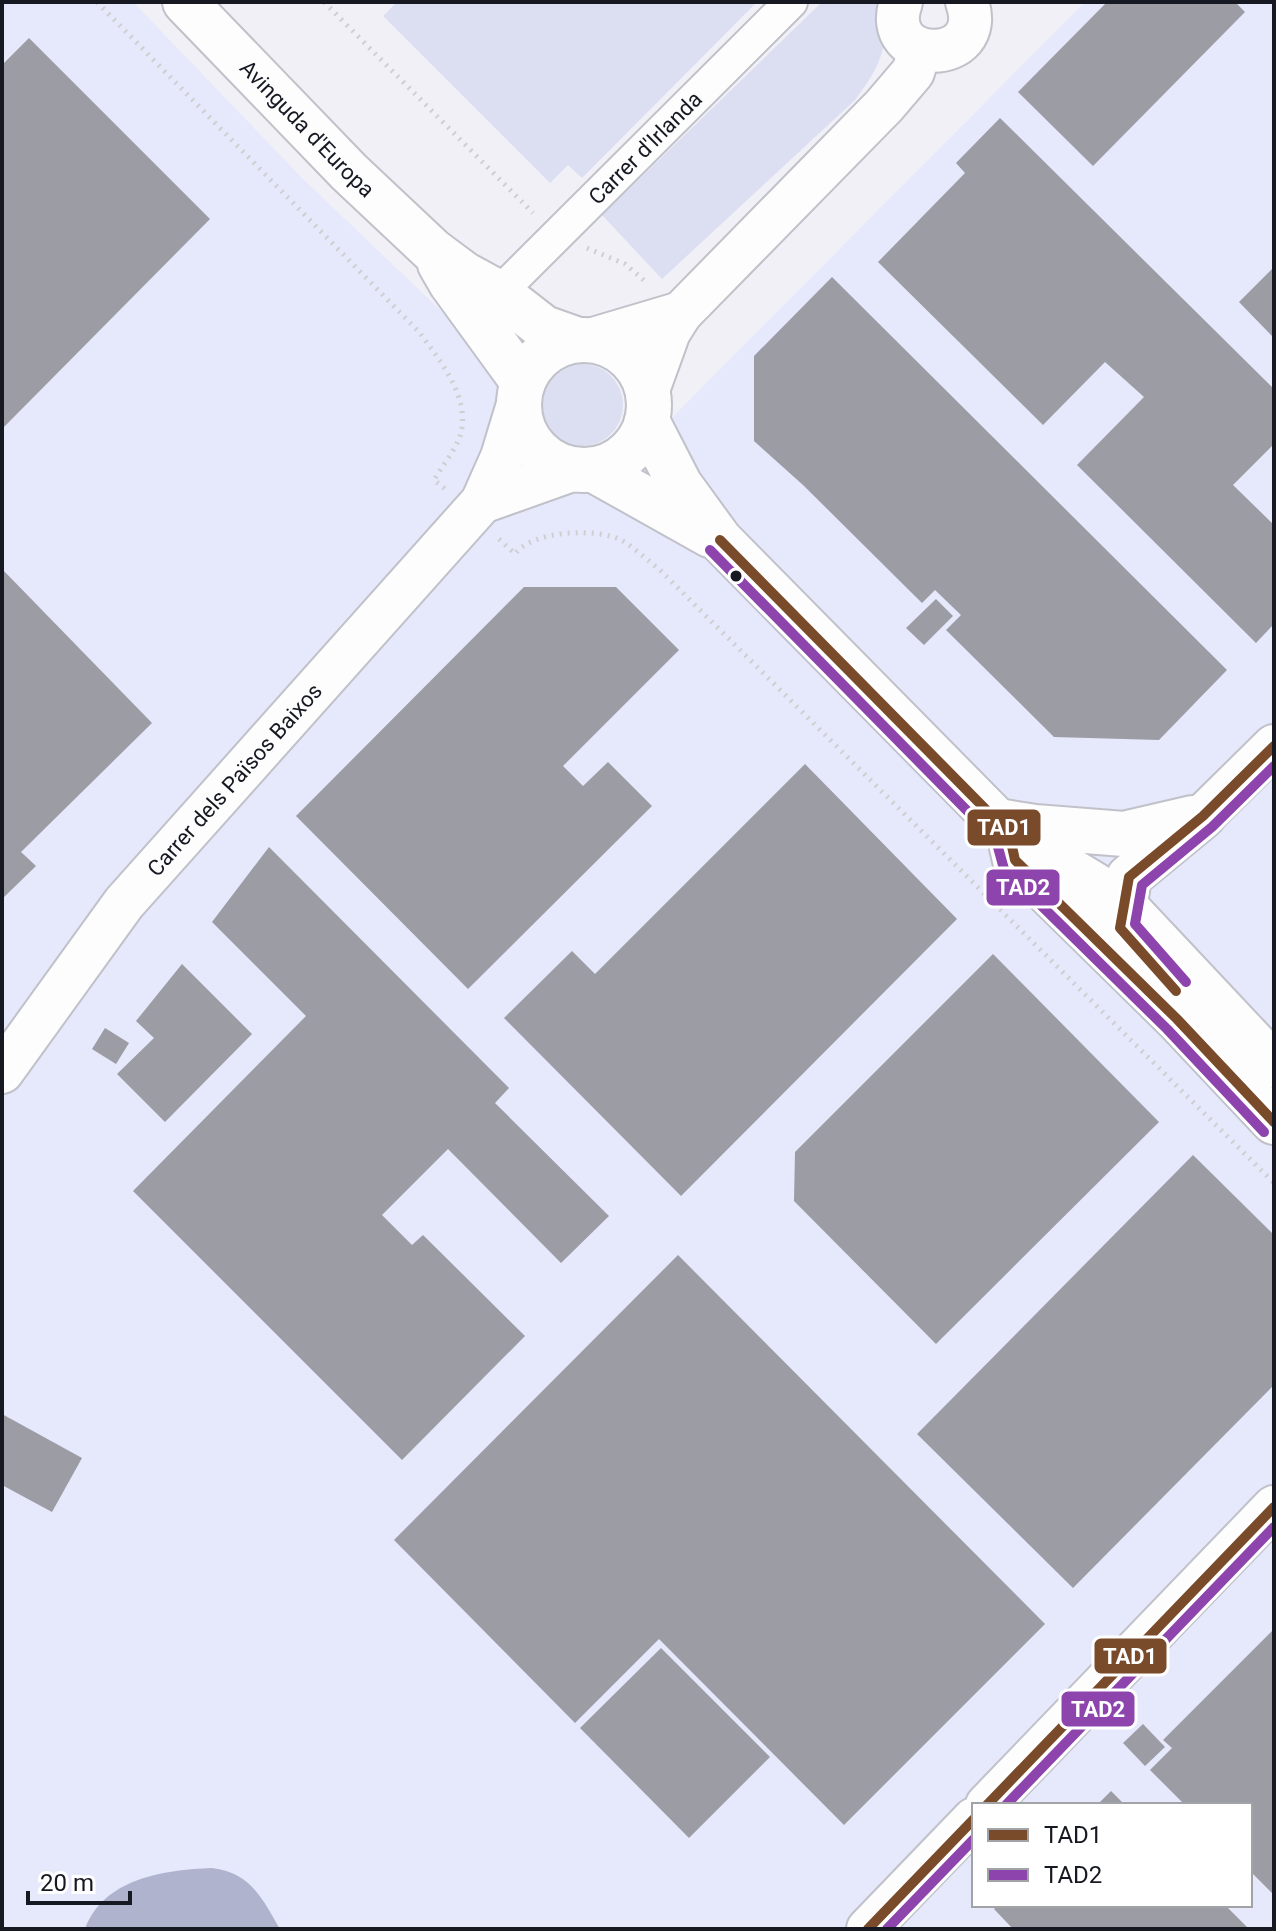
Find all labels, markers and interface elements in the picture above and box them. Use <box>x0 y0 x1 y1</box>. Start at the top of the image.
street label: Avinguda d'Europa <box>235 55 379 202</box>
street label: Carrer d'Irlanda <box>584 86 707 209</box>
unlabelled marker <box>728 568 744 584</box>
street label: Carrer dels Països Baixos <box>142 678 327 881</box>
line badge: TAD1 <box>966 808 1042 847</box>
text: TAD1 <box>977 815 1031 840</box>
line badge: TAD2 <box>985 868 1061 907</box>
text: TAD2 <box>996 875 1050 900</box>
line badge: TAD1 <box>1093 1637 1168 1675</box>
text: TAD1 <box>1103 1644 1157 1669</box>
line badge: TAD2 <box>1060 1690 1136 1728</box>
text: TAD2 <box>1071 1697 1125 1722</box>
legend <box>972 1803 1252 1907</box>
text: TAD1 <box>1044 1821 1102 1849</box>
scale bar <box>28 1855 130 1905</box>
text: TAD2 <box>1044 1861 1102 1889</box>
text: 20 m <box>40 1869 94 1897</box>

